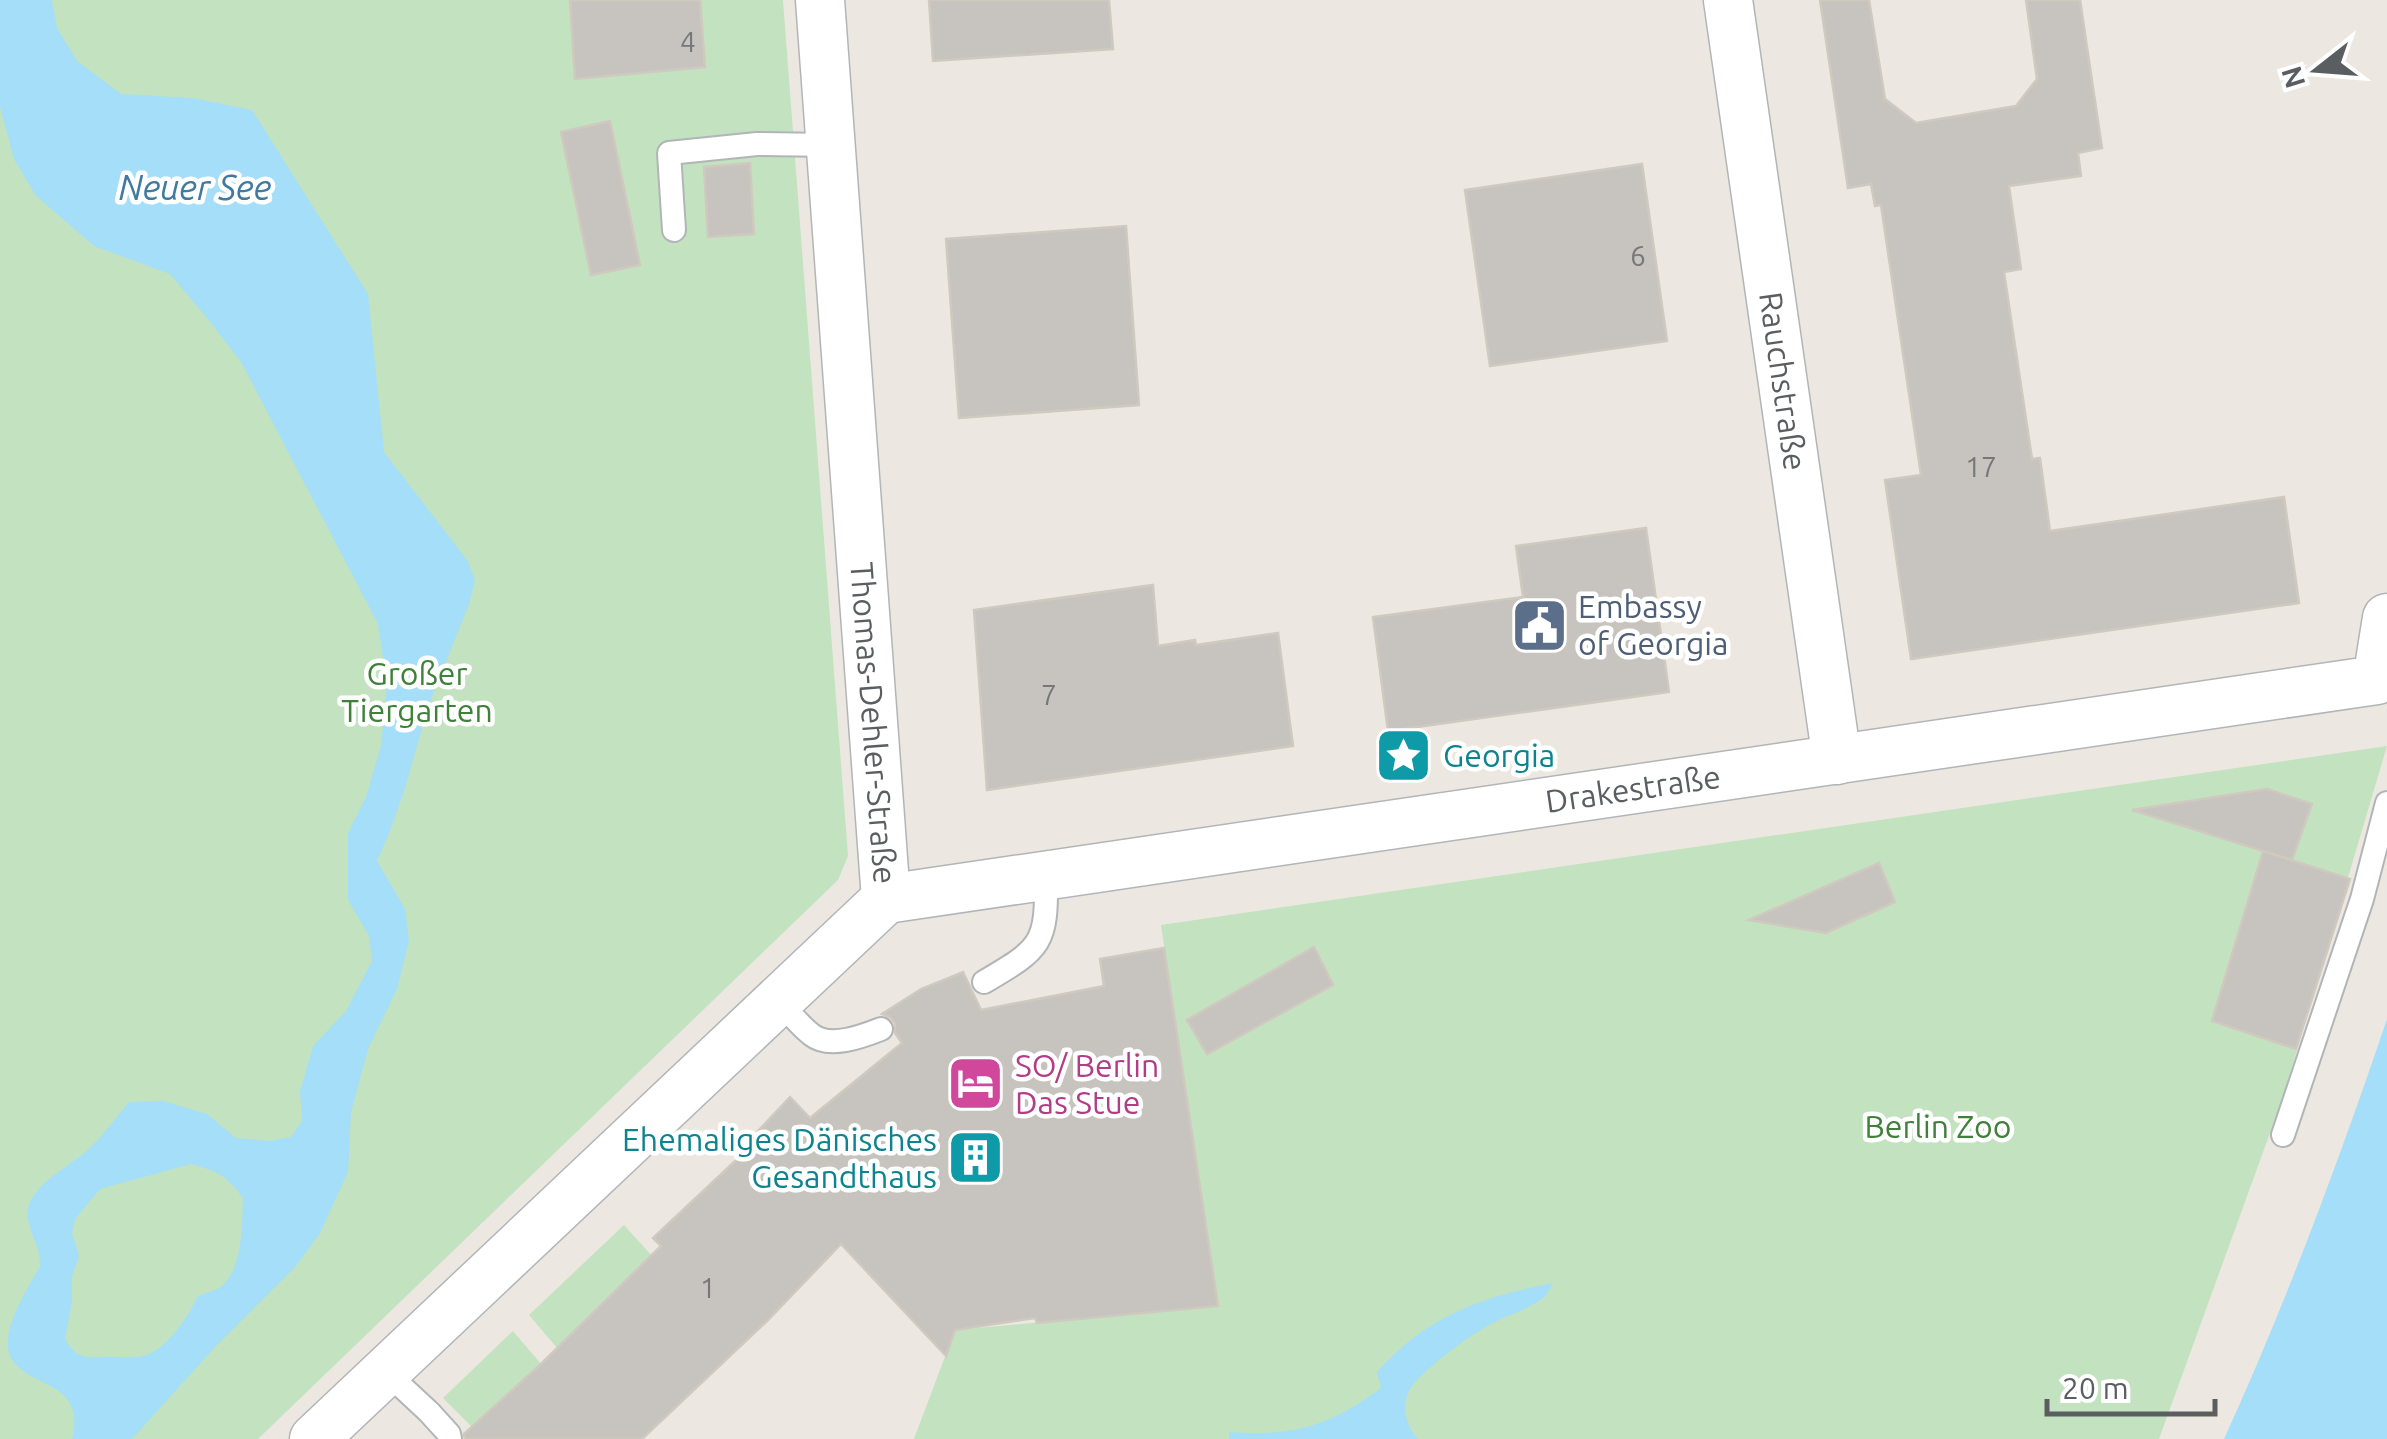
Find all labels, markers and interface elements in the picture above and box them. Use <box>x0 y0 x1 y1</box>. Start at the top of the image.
north arrow <box>2267 20 2367 120</box>
house number: 4 <box>680 26 696 57</box>
text: N <box>2275 63 2310 92</box>
water label: Neuer See <box>119 167 272 207</box>
house number: 6 <box>1630 240 1646 271</box>
street label: Rauchstraße <box>1753 289 1814 472</box>
house number: 17 <box>1965 451 1997 482</box>
street label: Thomas-Dehler-Straße <box>844 561 904 885</box>
place label: Embassy of Georgia <box>1578 588 1729 661</box>
public building icon: Embassy of Georgia <box>1509 595 1569 655</box>
park label: Großer Tiergarten <box>341 655 493 728</box>
house number: 7 <box>1041 679 1057 710</box>
place icon: Georgia <box>1374 726 1434 786</box>
place label: Georgia <box>1443 737 1555 773</box>
street label: Drakestraße <box>1543 758 1723 819</box>
place label: SO/ Berlin Das Stue <box>1015 1047 1159 1120</box>
hotel icon: SO/ Berlin Das Stue <box>946 1054 1006 1114</box>
park label: Berlin Zoo <box>1864 1108 2012 1144</box>
place label: Ehemaliges Dänisches Gesandthaus <box>622 1121 937 1194</box>
building icon: Ehemaliges Dänisches Gesandthaus <box>946 1128 1006 1188</box>
house number: 1 <box>700 1272 716 1303</box>
scale bar <box>2047 1354 2214 1416</box>
text: 20 m <box>2062 1371 2129 1405</box>

